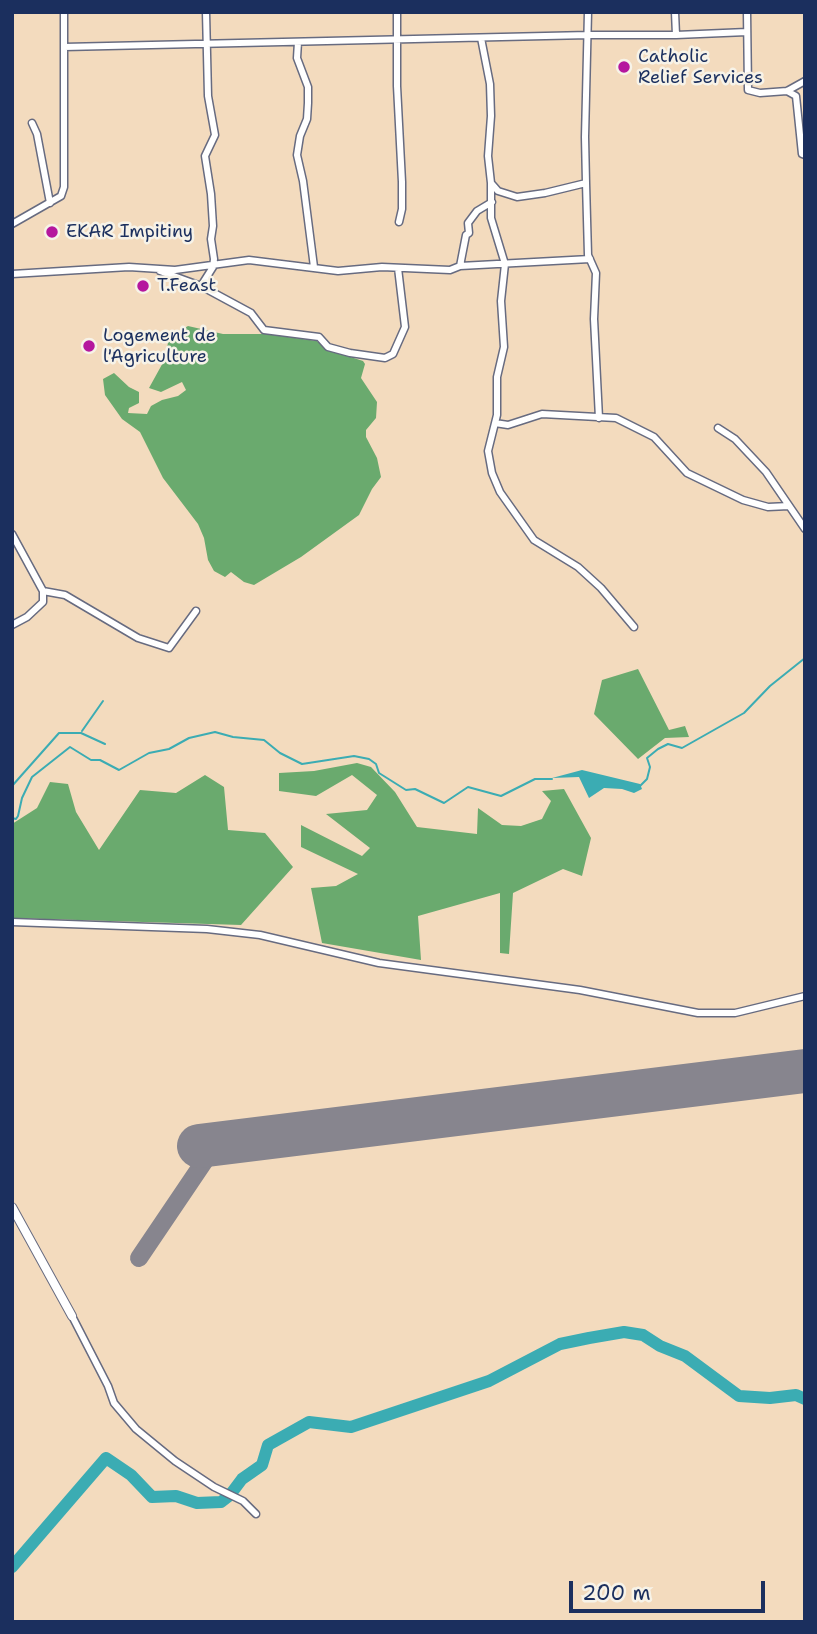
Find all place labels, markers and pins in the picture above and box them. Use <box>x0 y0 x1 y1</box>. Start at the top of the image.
place label: Catholic Relief Services <box>638 46 763 88</box>
marker: Catholic Relief Services <box>616 59 632 75</box>
place label: EKAR Impitiny <box>66 221 193 243</box>
marker: EKAR Impitiny <box>44 224 60 240</box>
place label: T.Feast <box>157 275 216 297</box>
marker: T.Feast <box>135 278 151 294</box>
place label: Logement de l'Agriculture <box>103 325 216 368</box>
marker: Logement de l'Agriculture <box>81 338 97 354</box>

